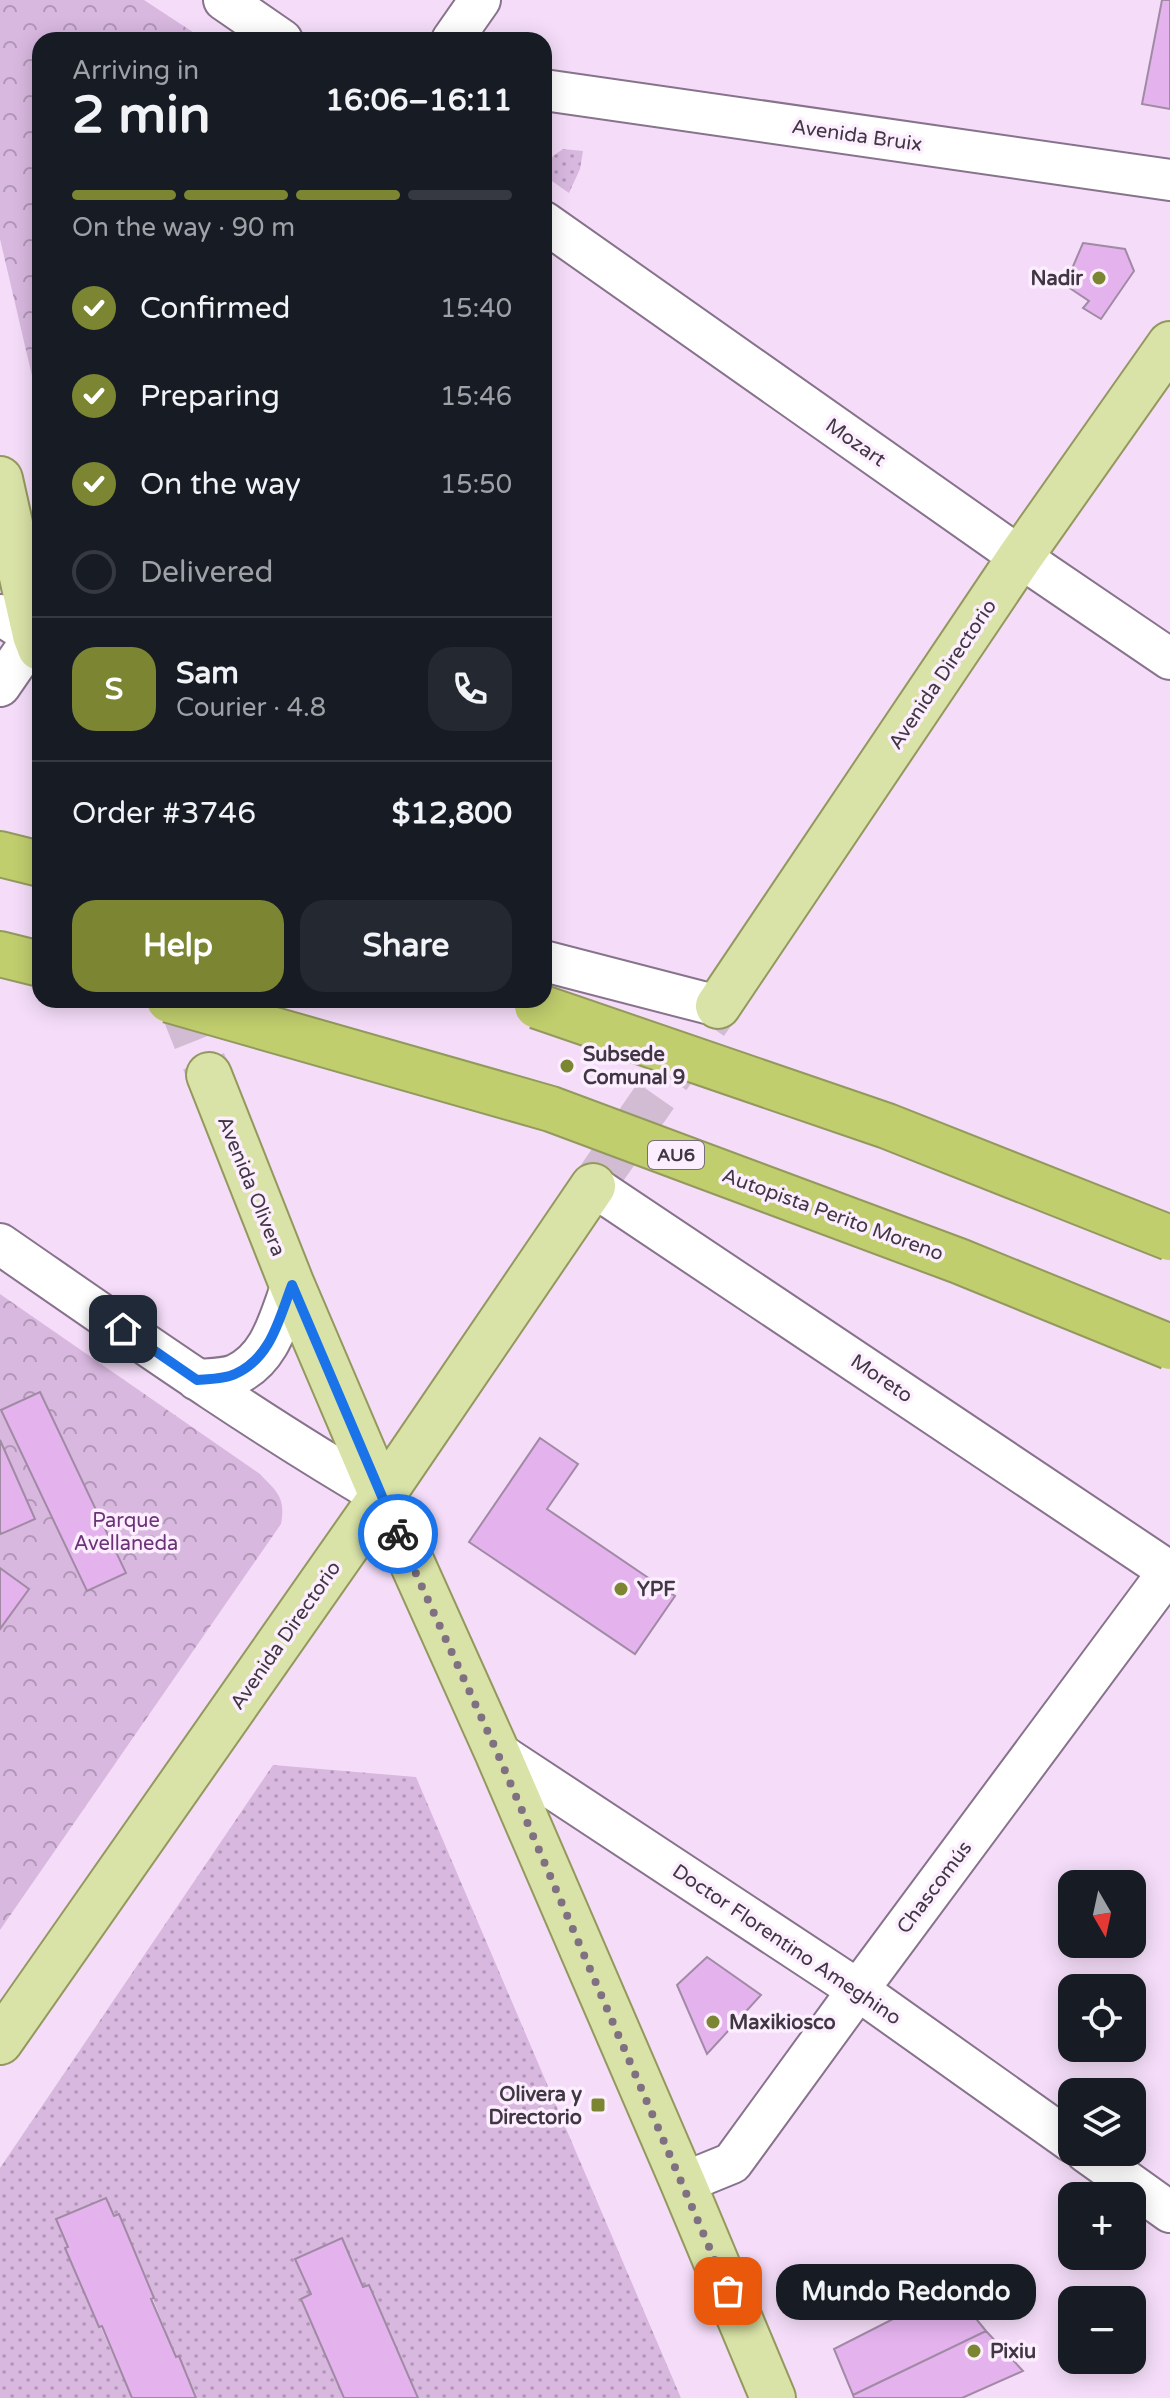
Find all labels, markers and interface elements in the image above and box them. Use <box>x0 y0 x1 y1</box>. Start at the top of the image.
text: Arriving in <box>72 55 199 86</box>
text: 16:06–16:11 <box>325 82 512 119</box>
text: 2 min <box>72 84 211 147</box>
street label: Avenida Bruix <box>790 115 924 157</box>
text: On the way · 90 m <box>72 212 295 243</box>
place label: Nadir <box>1030 267 1083 291</box>
marker: Nadir <box>1090 269 1108 287</box>
icon: check <box>72 286 116 330</box>
text: Confirmed <box>140 290 291 327</box>
text: 15:40 <box>440 293 512 324</box>
icon: check <box>72 374 116 418</box>
text: Preparing <box>140 378 280 415</box>
text: 15:46 <box>440 381 512 412</box>
street label: Mozart <box>821 414 890 472</box>
icon: check <box>72 462 116 506</box>
text: On the way <box>140 466 301 503</box>
text: 15:50 <box>440 469 512 500</box>
text: Delivered <box>140 554 274 591</box>
street label: Avenida Directorio <box>884 595 1002 754</box>
button: phone <box>428 647 512 731</box>
text: Sam <box>176 655 239 692</box>
text: S <box>105 671 123 708</box>
text: Courier · 4.8 <box>176 692 326 723</box>
text: Order #3746 <box>72 795 256 832</box>
text: $12,800 <box>392 795 512 832</box>
button: Help <box>72 900 284 992</box>
button: Share <box>300 900 512 992</box>
place label: Subsede Comunal 9 <box>583 1043 685 1090</box>
marker: Subsede Comunal 9 <box>558 1057 576 1075</box>
street label: Avenida Olivera <box>212 1113 290 1260</box>
road number: AU6 <box>648 1141 704 1169</box>
street label: Autopista Perito Moreno <box>719 1164 947 1266</box>
pin <box>89 1295 157 1363</box>
icon: home <box>101 1307 145 1351</box>
street label: Moreto <box>846 1349 917 1408</box>
courier <box>358 1494 438 1574</box>
park label: Parque Avellaneda <box>74 1509 178 1556</box>
icon: bike <box>376 1512 420 1556</box>
street label: Avenida Directorio <box>226 1557 346 1714</box>
place label: YPF <box>637 1578 675 1602</box>
marker: YPF <box>612 1580 630 1598</box>
street label: Chascomús <box>892 1837 977 1939</box>
street label: Doctor Florentino Ameghino <box>668 1859 905 2030</box>
north arrow <box>1058 1870 1146 1958</box>
map controls <box>1058 1870 1146 2374</box>
button: locate <box>1058 1974 1146 2062</box>
place label: Maxikiosco <box>729 2011 836 2035</box>
marker: Maxikiosco <box>704 2013 722 2031</box>
button: layers <box>1058 2078 1146 2166</box>
place label: Olivera y Directorio <box>488 2083 582 2130</box>
marker: Olivera y Directorio <box>589 2096 607 2114</box>
button: + <box>1058 2182 1146 2270</box>
pin <box>694 2257 762 2325</box>
callout: Mundo Redondo <box>776 2263 1036 2319</box>
icon: bag <box>706 2269 750 2313</box>
text: Mundo Redondo <box>802 2276 1010 2307</box>
button: − <box>1058 2286 1146 2374</box>
place label: Pixiu <box>990 2340 1036 2364</box>
marker: Pixiu <box>965 2342 983 2360</box>

